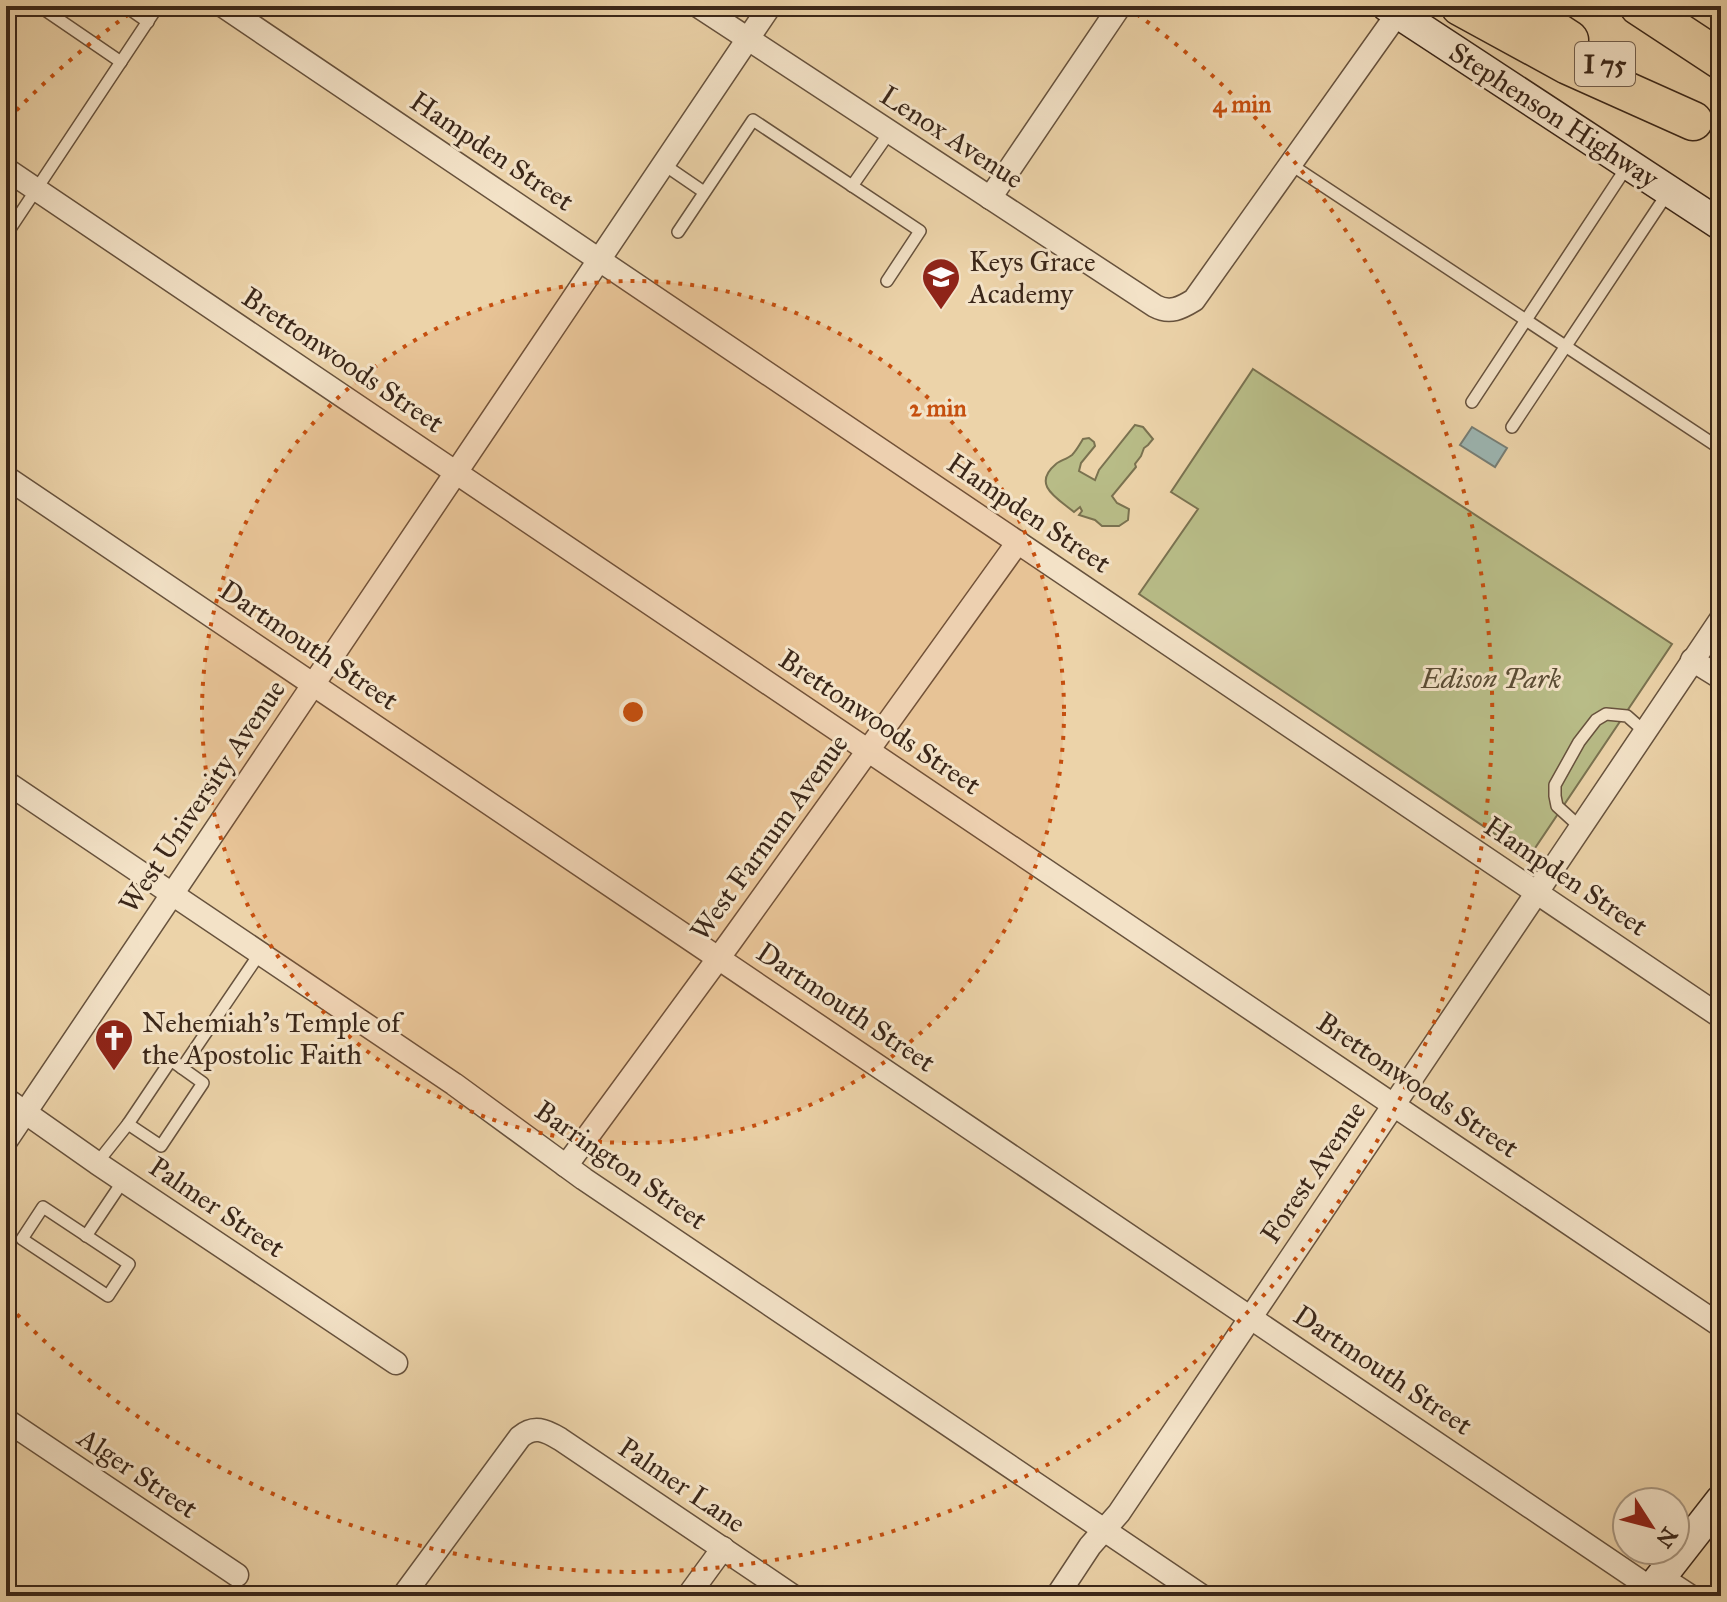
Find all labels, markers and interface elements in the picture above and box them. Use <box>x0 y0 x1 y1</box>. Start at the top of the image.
street label: Stephenson Highway <box>1443 34 1666 196</box>
road number: I 75 <box>1575 42 1635 86</box>
street label: Lenox Avenue <box>874 78 1030 196</box>
street label: Hampden Street <box>403 83 581 219</box>
text: 4 min <box>1213 89 1271 119</box>
place label: Keys Grace Academy <box>968 244 1096 311</box>
school or university icon: Keys Grace Academy <box>920 256 962 311</box>
street label: Brettonwoods Street <box>235 279 451 441</box>
text: 2 min <box>910 393 966 423</box>
street label: Hampden Street <box>940 445 1118 581</box>
street label: Dartmouth Street <box>213 572 405 718</box>
street label: Brettonwoods Street <box>772 641 988 803</box>
park label: Edison Park <box>1420 661 1562 696</box>
street label: West University Avenue <box>111 673 293 919</box>
centre of rings <box>619 698 647 726</box>
street label: West Farnum Avenue <box>682 727 856 947</box>
street label: Hampden Street <box>1477 808 1655 944</box>
street label: Dartmouth Street <box>750 934 942 1080</box>
street label: Brettonwoods Street <box>1310 1004 1526 1166</box>
place label: Nehemiah's Temple of the Apostolic Faith <box>142 1005 405 1072</box>
church icon: Nehemiah's Temple of the Apostolic Faith <box>93 1017 135 1072</box>
street label: Barrington Street <box>528 1093 714 1237</box>
street label: Forest Avenue <box>1253 1094 1373 1250</box>
street label: Palmer Street <box>143 1149 292 1265</box>
street label: Dartmouth Street <box>1287 1297 1479 1443</box>
street label: Alger Street <box>70 1420 205 1526</box>
street label: Palmer Lane <box>612 1430 752 1540</box>
north arrow <box>1611 1486 1691 1566</box>
text: N <box>1650 1522 1683 1553</box>

